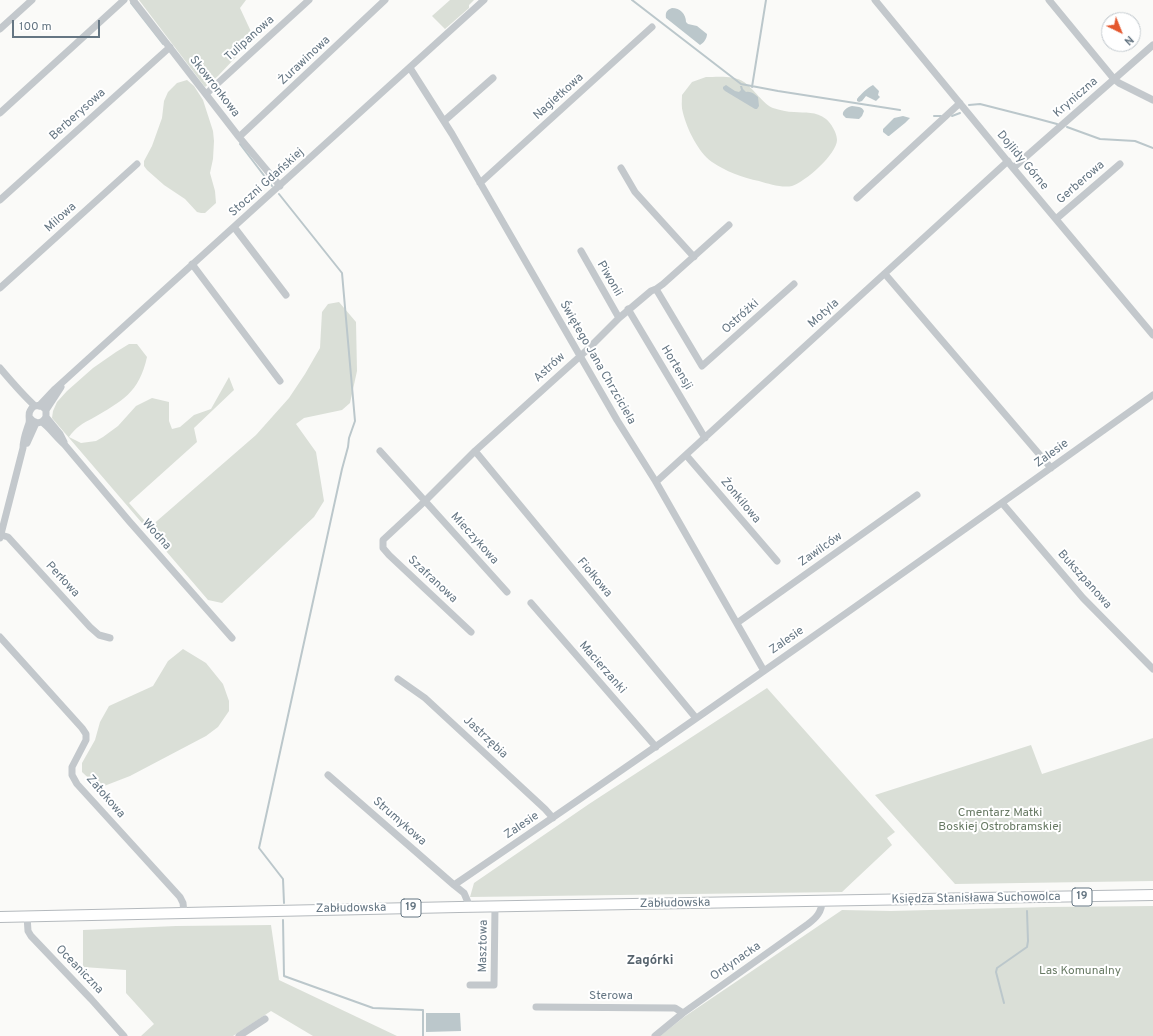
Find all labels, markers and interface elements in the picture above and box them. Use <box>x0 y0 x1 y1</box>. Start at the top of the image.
scale bar <box>14 12 102 38</box>
north arrow <box>1101 12 1141 52</box>
street label: Tulipanowa <box>222 13 278 65</box>
text: 100 m <box>19 19 52 35</box>
text: N <box>1121 32 1136 48</box>
street label: Żurawinowa <box>276 34 334 88</box>
street label: Skowronkowa <box>186 54 242 120</box>
street label: Nagietkowa <box>531 71 587 123</box>
street label: Kryniczna <box>1051 75 1101 121</box>
street label: Berberysowa <box>47 86 109 144</box>
street label: Dojlidy Górne <box>993 128 1051 194</box>
street label: Stoczni Gdańskiej <box>227 146 307 220</box>
street label: Gerberowa <box>1054 158 1108 208</box>
street label: Milowa <box>42 200 80 236</box>
street label: Piwonii <box>593 259 625 299</box>
street label: Motyla <box>806 296 842 332</box>
street label: Ostróżki <box>720 297 762 337</box>
street label: Świętego Jana Chrzciciela <box>556 299 638 427</box>
street label: Hortensji <box>657 343 695 393</box>
street label: Astrów <box>531 350 569 386</box>
street label: Zalesie <box>1032 437 1072 471</box>
street label: Żonkilowa <box>717 475 763 527</box>
street label: Mieczykowa <box>447 510 501 568</box>
street label: Wodna <box>138 517 174 553</box>
street label: Zawilców <box>796 530 846 570</box>
street label: Bukszpanowa <box>1054 548 1114 612</box>
street label: Szafranowa <box>404 553 460 607</box>
street label: Fiołkowa <box>573 555 615 601</box>
street label: Perłowa <box>42 559 82 601</box>
street label: Zalesie <box>767 624 807 658</box>
street label: Macierzanki <box>575 639 629 697</box>
street label: Jastrzębia <box>460 714 510 762</box>
street label: Zatokowa <box>82 773 128 821</box>
street label: Strumykowa <box>369 795 429 849</box>
park label: Cmentarz Matki Boskiej Ostrobramskiej <box>938 807 1062 835</box>
street label: Zalesie <box>502 809 542 843</box>
road number: 19 <box>1072 888 1092 906</box>
street label: Księdza Stanisława Suchowolca <box>891 890 1061 908</box>
street label: Zabłudowska <box>640 896 710 912</box>
road number: 19 <box>401 899 421 917</box>
street label: Zabłudowska <box>316 901 386 917</box>
street label: Masztowa <box>476 919 492 973</box>
street label: Ordynacka <box>708 939 764 985</box>
street label: Oceaniczna <box>52 943 106 997</box>
district label: Zagórki <box>627 953 673 969</box>
park label: Las Komunalny <box>1039 965 1121 979</box>
street label: Sterowa <box>589 990 633 1004</box>

